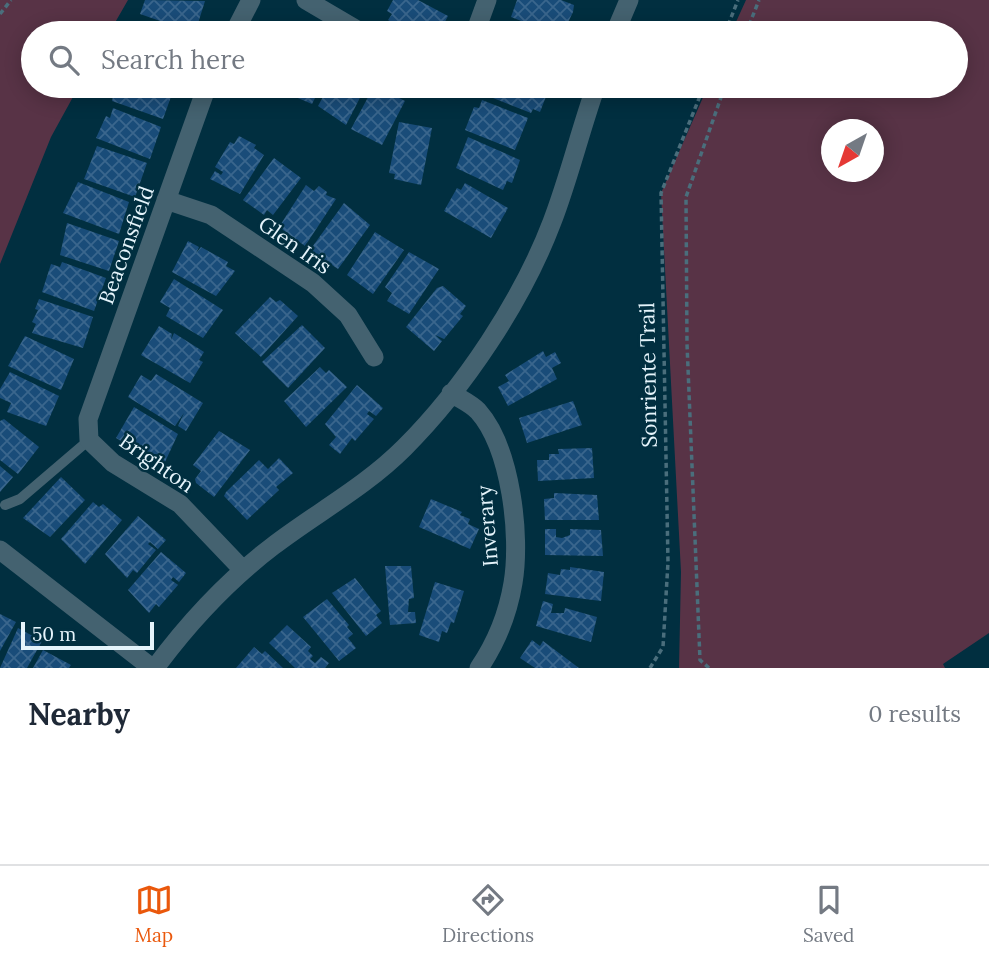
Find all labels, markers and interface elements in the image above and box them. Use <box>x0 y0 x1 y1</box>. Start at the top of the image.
search box <box>21 21 968 98</box>
icon: search <box>45 41 83 79</box>
text: Search here <box>101 43 245 76</box>
north arrow <box>821 119 884 182</box>
street label: Beaconsfield <box>92 182 160 308</box>
street label: Glen Iris <box>253 210 337 280</box>
street label: Sonriente Trail <box>633 302 663 448</box>
street label: Brighton <box>114 427 200 499</box>
street label: Inverary <box>470 484 504 568</box>
scale bar <box>21 619 154 651</box>
text: 50 m <box>32 622 76 646</box>
text: Nearby <box>28 695 130 733</box>
text: 0 results <box>868 699 961 728</box>
tab: Map <box>135 881 173 947</box>
tab: Directions <box>442 881 534 947</box>
tab: Saved <box>803 881 854 947</box>

